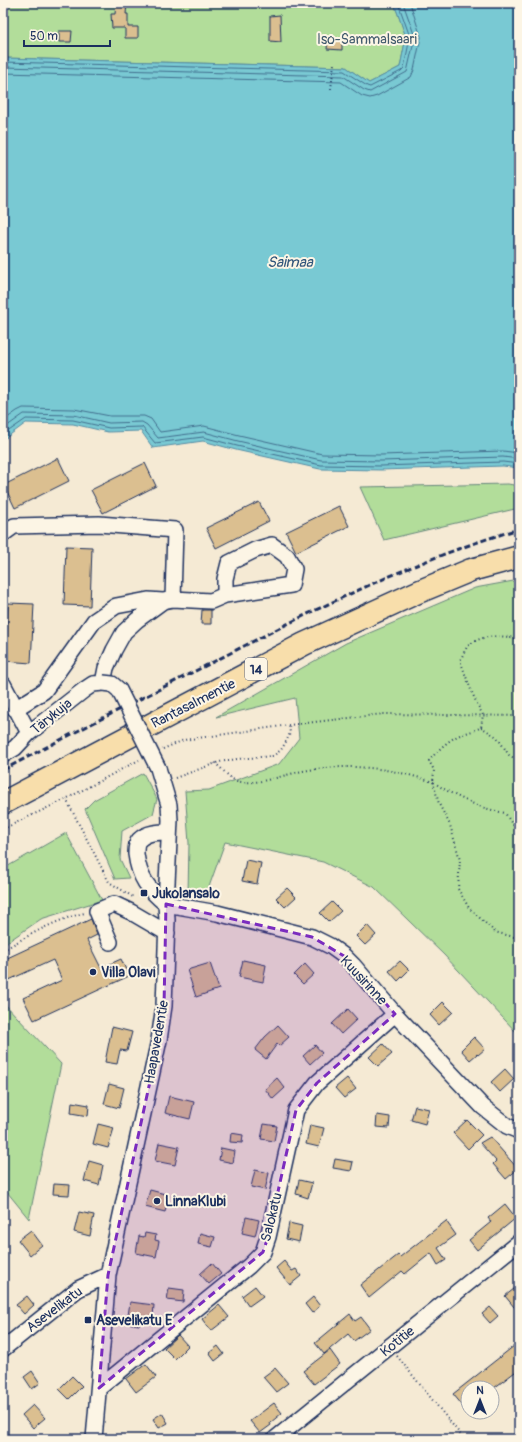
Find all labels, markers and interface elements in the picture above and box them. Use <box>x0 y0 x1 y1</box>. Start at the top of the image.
scale bar <box>24 22 110 48</box>
text: 50 m <box>30 29 58 44</box>
park label: Iso-Sammalsaari <box>317 31 417 48</box>
water label: Saimaa <box>267 253 314 272</box>
road number: 14 <box>245 658 267 680</box>
street label: Rantasalmentie <box>148 675 238 732</box>
street label: Tärykuja <box>27 695 75 738</box>
place label: Jukolansalo <box>152 885 220 902</box>
marker: Jukolansalo <box>139 888 149 898</box>
street label: Kuusirinne <box>336 952 391 1009</box>
place label: Villa Olavi <box>101 964 156 981</box>
marker: Villa Olavi <box>88 967 98 977</box>
street label: Haapavedentie <box>141 999 172 1085</box>
street label: Salokatu <box>257 1191 286 1244</box>
place label: LinnaKlubi <box>165 1193 226 1210</box>
marker: LinnaKlubi <box>152 1196 162 1206</box>
street label: Asevelikatu <box>23 1283 86 1336</box>
place label: Asevelikatu E <box>96 1312 173 1329</box>
marker: Asevelikatu E <box>83 1315 93 1325</box>
street label: Kotitie <box>377 1322 418 1360</box>
north arrow <box>460 1380 500 1420</box>
text: N <box>476 1384 484 1397</box>

